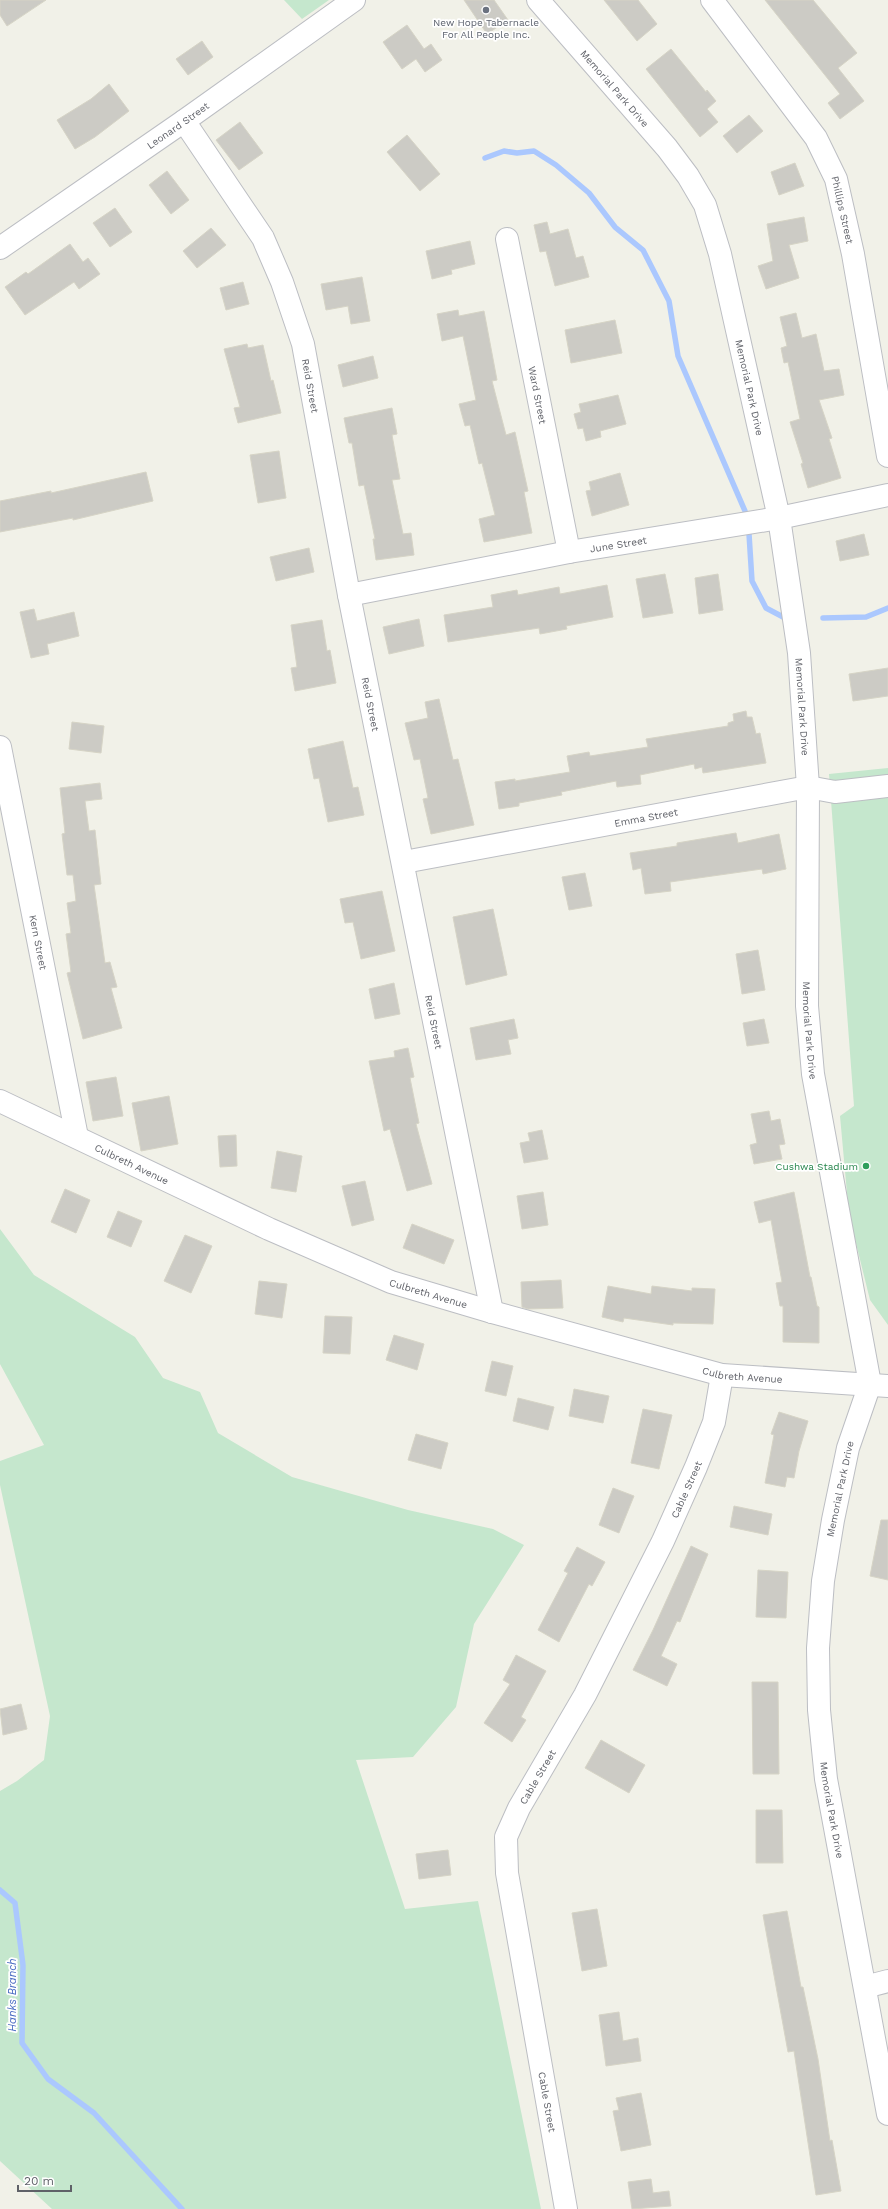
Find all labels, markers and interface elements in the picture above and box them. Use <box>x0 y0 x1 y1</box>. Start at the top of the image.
marker: New Hope Tabernacle For All People Inc. <box>481 5 491 15</box>
place label: New Hope Tabernacle For All People Inc. <box>433 17 539 40</box>
street label: Memorial Park Drive <box>579 48 651 129</box>
street label: Leonard Street <box>144 99 212 151</box>
street label: Phillips Street <box>830 175 856 245</box>
street label: Memorial Park Drive <box>734 338 766 437</box>
street label: Reid Street <box>300 358 321 414</box>
street label: Ward Street <box>527 365 549 426</box>
street label: June Street <box>589 534 648 554</box>
street label: Memorial Park Drive <box>794 657 811 756</box>
street label: Reid Street <box>360 676 382 733</box>
street label: Emma Street <box>613 806 679 828</box>
street label: Kern Street <box>28 914 49 971</box>
street label: Memorial Park Drive <box>801 981 819 1080</box>
street label: Reid Street <box>423 994 445 1051</box>
street label: Culbreth Avenue <box>93 1141 171 1186</box>
place label: Cushwa Stadium <box>776 1161 858 1172</box>
marker: Cushwa Stadium <box>861 1161 871 1171</box>
street label: Culbreth Avenue <box>388 1276 469 1310</box>
street label: Culbreth Avenue <box>701 1364 783 1385</box>
street label: Memorial Park Drive <box>824 1440 856 1538</box>
street label: Cable Street <box>669 1458 704 1520</box>
street label: Cable Street <box>517 1747 558 1806</box>
street label: Memorial Park Drive <box>819 1761 846 1859</box>
water label: Hanks Branch <box>6 1958 19 2032</box>
street label: Cable Street <box>536 2071 558 2134</box>
scale bar <box>18 2167 71 2193</box>
text: 20 m <box>24 2174 54 2188</box>

